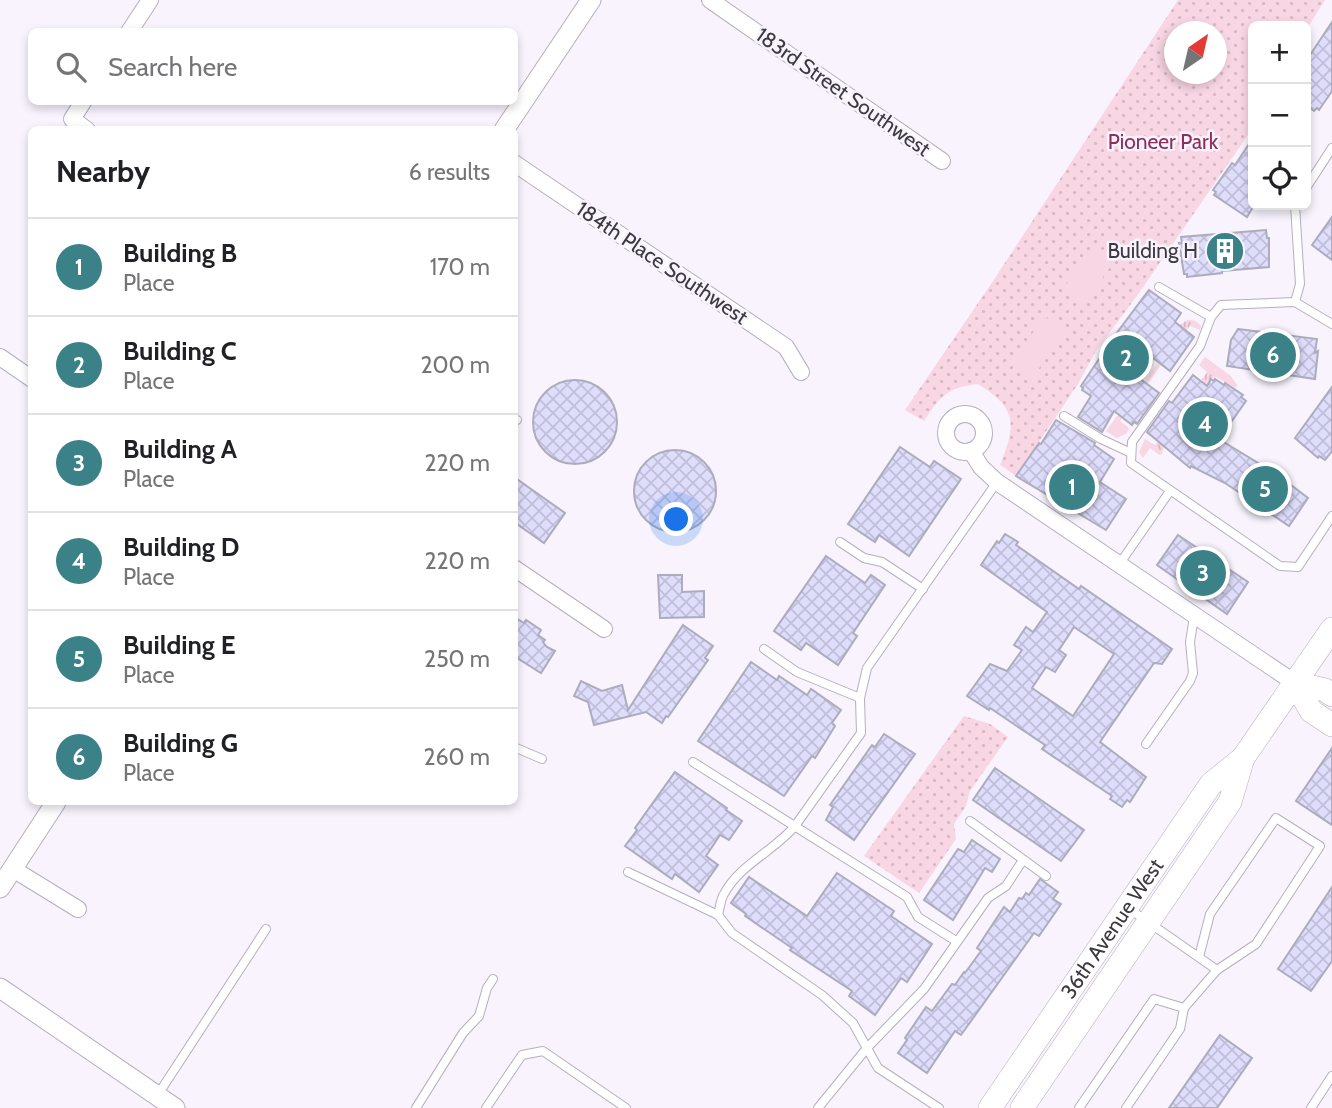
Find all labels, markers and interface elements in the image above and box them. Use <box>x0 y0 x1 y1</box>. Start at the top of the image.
north arrow <box>1164 21 1227 84</box>
map controls <box>1248 21 1311 210</box>
button: + <box>1248 21 1311 84</box>
street label: 183rd Street Southwest <box>751 22 935 161</box>
search box <box>28 28 518 105</box>
icon: search <box>52 48 90 86</box>
text: Search here <box>108 51 237 83</box>
button: − <box>1248 84 1311 147</box>
park label: Pioneer Park <box>1108 129 1219 154</box>
button: locate <box>1248 147 1311 210</box>
text: Nearby <box>56 153 150 190</box>
text: 6 results <box>409 158 490 186</box>
street label: 184th Place Southwest <box>572 196 753 329</box>
building icon: Building H <box>1204 230 1246 272</box>
text: Building B <box>123 237 237 269</box>
place label: Building H <box>1107 238 1198 263</box>
text: 1 <box>75 253 83 281</box>
text: 170 m <box>430 253 490 281</box>
text: Place <box>123 269 175 297</box>
pin: 6 <box>1250 329 1296 381</box>
pin: 2 <box>1103 332 1149 384</box>
text: Building C <box>123 335 237 367</box>
text: 2 <box>73 351 85 379</box>
text: 200 m <box>420 351 490 379</box>
text: Place <box>123 367 175 395</box>
pin: 4 <box>1182 398 1228 450</box>
text: Building A <box>123 433 237 465</box>
text: 3 <box>73 449 85 477</box>
text: 220 m <box>424 449 490 477</box>
pin: 1 <box>1049 461 1095 513</box>
pin: 5 <box>1242 463 1288 515</box>
text: Place <box>123 465 175 493</box>
your location <box>659 502 693 536</box>
text: Building D <box>123 531 239 563</box>
text: 4 <box>72 547 86 575</box>
text: 220 m <box>424 547 490 575</box>
pin: 3 <box>1180 547 1226 599</box>
text: Place <box>123 563 175 591</box>
text: Building E <box>123 629 236 661</box>
text: 5 <box>73 645 85 673</box>
text: 250 m <box>424 645 490 673</box>
text: Place <box>123 661 175 689</box>
text: Building G <box>123 727 238 759</box>
text: 6 <box>73 743 85 771</box>
text: 260 m <box>423 743 490 771</box>
text: Place <box>123 759 175 787</box>
street label: 36th Avenue West <box>1055 854 1168 1003</box>

